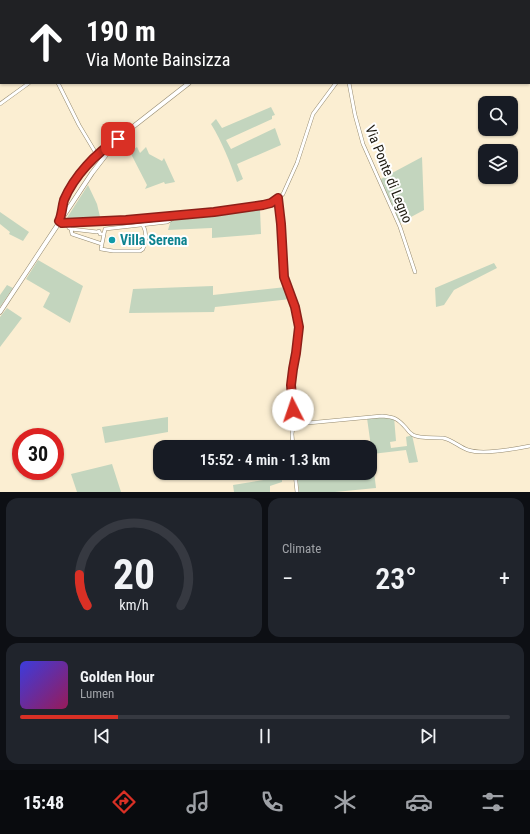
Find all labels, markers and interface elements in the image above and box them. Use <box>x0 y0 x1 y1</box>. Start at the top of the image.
text: 190 m <box>86 15 156 48</box>
icon: ahead <box>20 16 72 68</box>
text: Via Monte Bainsizza <box>86 49 230 70</box>
map controls <box>478 96 518 184</box>
button: search <box>478 96 518 136</box>
pin <box>101 122 135 156</box>
street label: Via Ponte di Legno <box>362 123 416 225</box>
icon: arrive <box>107 128 129 150</box>
button: layers <box>478 144 518 184</box>
place label: Villa Serena <box>120 232 188 248</box>
marker: Villa Serena <box>107 235 117 245</box>
position arrow <box>272 389 314 431</box>
speed limit sign: 30 <box>12 428 64 480</box>
text: 15:52 · 4 min · 1.3 km <box>200 451 330 469</box>
text: Climate <box>282 541 321 556</box>
text: 20 <box>113 549 155 598</box>
text: 23° <box>375 561 417 596</box>
text: − <box>282 566 293 591</box>
text: + <box>499 566 510 591</box>
text: km/h <box>119 596 149 612</box>
text: Golden Hour <box>80 668 155 686</box>
text: Lumen <box>80 686 114 701</box>
icon: previous <box>91 725 113 747</box>
icon: pause <box>254 725 276 747</box>
icon: next <box>417 725 439 747</box>
icon: directions <box>110 788 138 816</box>
icon: music <box>184 788 212 816</box>
icon: phone <box>258 788 286 816</box>
icon: climate <box>331 788 359 816</box>
icon: car <box>405 788 433 816</box>
icon: filters <box>479 788 507 816</box>
text: 15:48 <box>23 792 64 813</box>

